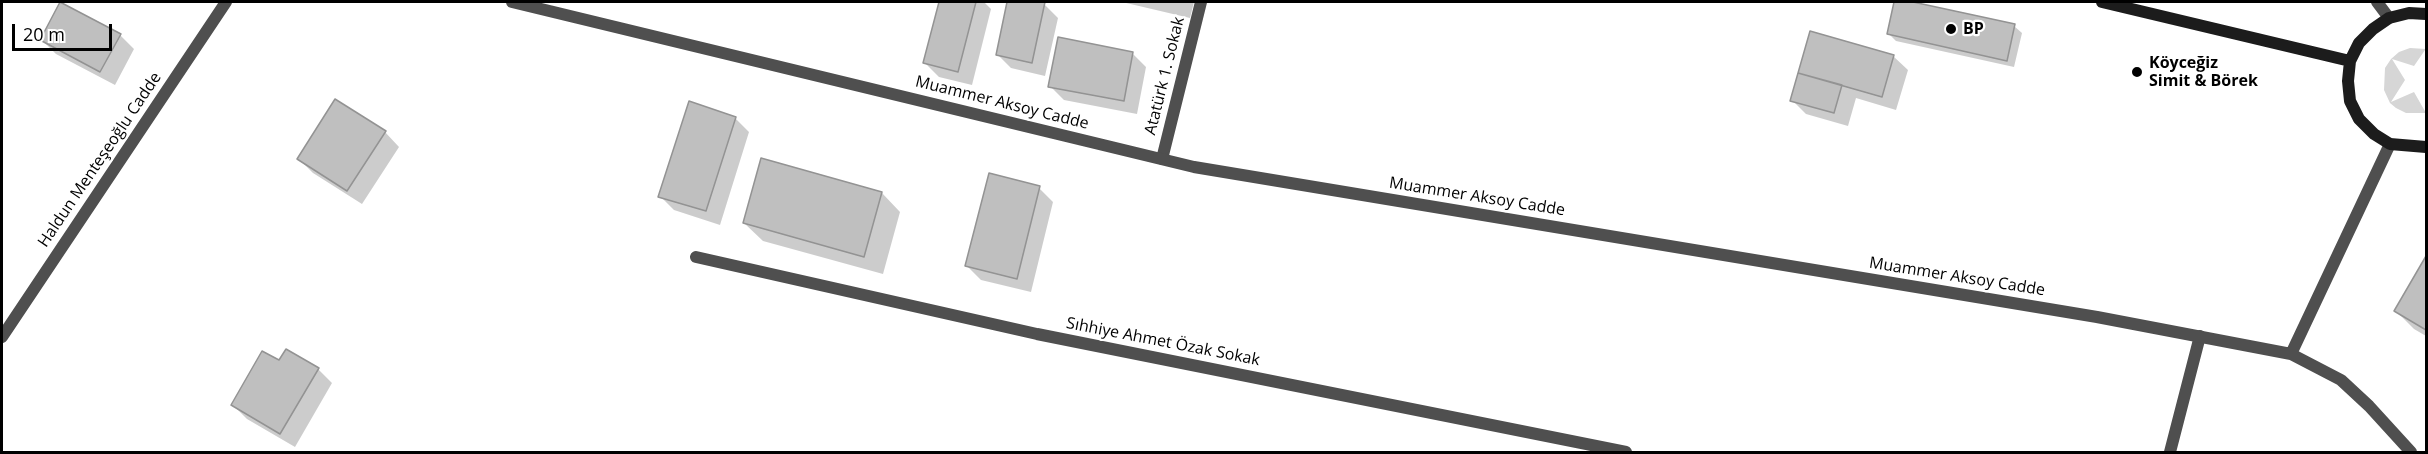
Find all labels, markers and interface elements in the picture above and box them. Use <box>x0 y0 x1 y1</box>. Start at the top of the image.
scale bar <box>15 12 116 50</box>
street label: Atatürk 1. Sokak <box>1141 15 1189 137</box>
place label: BP <box>1963 19 1984 39</box>
text: 20 m <box>23 22 65 46</box>
marker: BP <box>1944 22 1958 36</box>
place label: Köyceğiz Simit & Börek <box>2149 53 2258 91</box>
marker: Köyceğiz Simit & Börek <box>2130 65 2144 79</box>
street label: Haldun Menteşeoğlu Cadde <box>34 69 166 251</box>
street label: Muammer Aksoy Cadde <box>913 72 1091 134</box>
street label: Muammer Aksoy Cadde <box>1388 174 1566 220</box>
street label: Muammer Aksoy Cadde <box>1868 254 2046 300</box>
street label: Sıhhiye Ahmet Özak Sokak <box>1065 314 1261 370</box>

